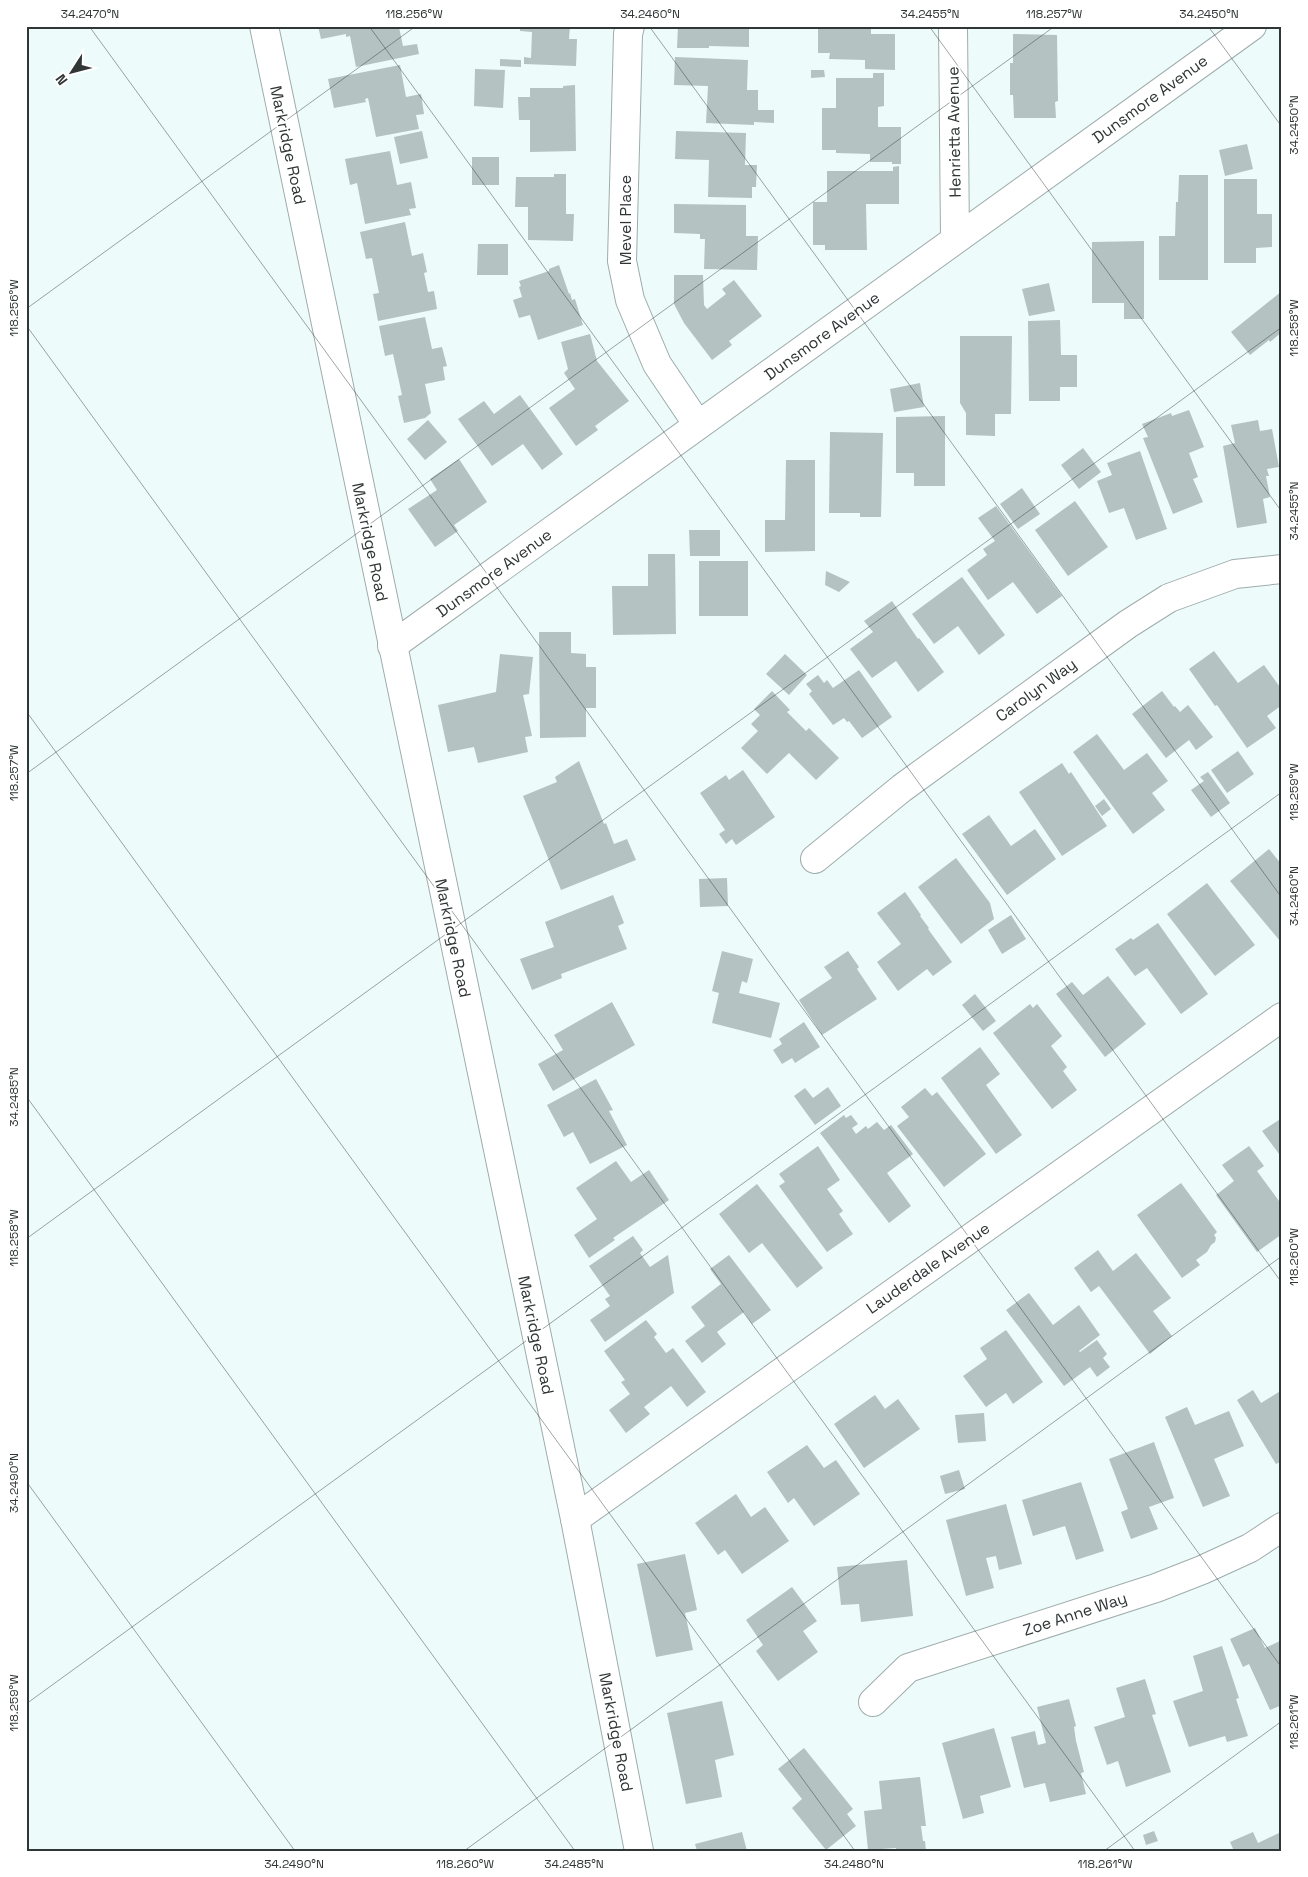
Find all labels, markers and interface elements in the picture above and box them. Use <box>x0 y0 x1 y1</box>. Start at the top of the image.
text: 34.2470°N <box>61 6 119 22</box>
text: 118.256°W <box>385 6 443 22</box>
text: 34.2460°N <box>620 6 680 22</box>
text: 34.2455°N <box>900 6 960 22</box>
text: 118.257°W <box>1026 6 1083 22</box>
text: 34.2450°N <box>1179 6 1239 22</box>
north arrow <box>48 48 98 98</box>
street label: Dunsmore Avenue <box>1088 50 1212 148</box>
street label: Henrietta Avenue <box>942 66 966 198</box>
text: N <box>51 71 72 89</box>
street label: Markridge Road <box>265 84 311 206</box>
text: 34.2450°N <box>1286 95 1302 155</box>
street label: Mevel Place <box>615 175 636 265</box>
text: 118.256°W <box>6 279 22 337</box>
street label: Dunsmore Avenue <box>760 287 884 385</box>
text: 118.258°W <box>1286 299 1302 357</box>
street label: Markridge Road <box>347 481 393 603</box>
text: 34.2455°N <box>1286 481 1302 541</box>
street label: Dunsmore Avenue <box>432 524 556 622</box>
street label: Carolyn Way <box>991 654 1081 726</box>
text: 118.257°W <box>6 744 22 801</box>
text: 118.259°W <box>1286 763 1302 821</box>
text: 34.2460°N <box>1286 866 1302 926</box>
street label: Markridge Road <box>430 877 476 999</box>
text: 34.2485°N <box>6 1067 22 1127</box>
text: 118.258°W <box>6 1209 22 1267</box>
street label: Lauderdale Avenue <box>862 1217 994 1319</box>
text: 118.260°W <box>1286 1228 1302 1286</box>
street label: Markridge Road <box>513 1274 559 1396</box>
text: 34.2490°N <box>6 1453 22 1513</box>
street label: Zoe Anne Way <box>1020 1587 1130 1641</box>
street label: Markridge Road <box>594 1671 638 1793</box>
text: 118.259°W <box>6 1674 22 1732</box>
text: 118.261°W <box>1286 1694 1302 1750</box>
text: 34.2490°N <box>264 1856 324 1872</box>
text: 118.260°W <box>436 1856 494 1872</box>
text: 34.2485°N <box>544 1856 604 1872</box>
text: 34.2480°N <box>824 1856 884 1872</box>
text: 118.261°W <box>1077 1856 1133 1872</box>

